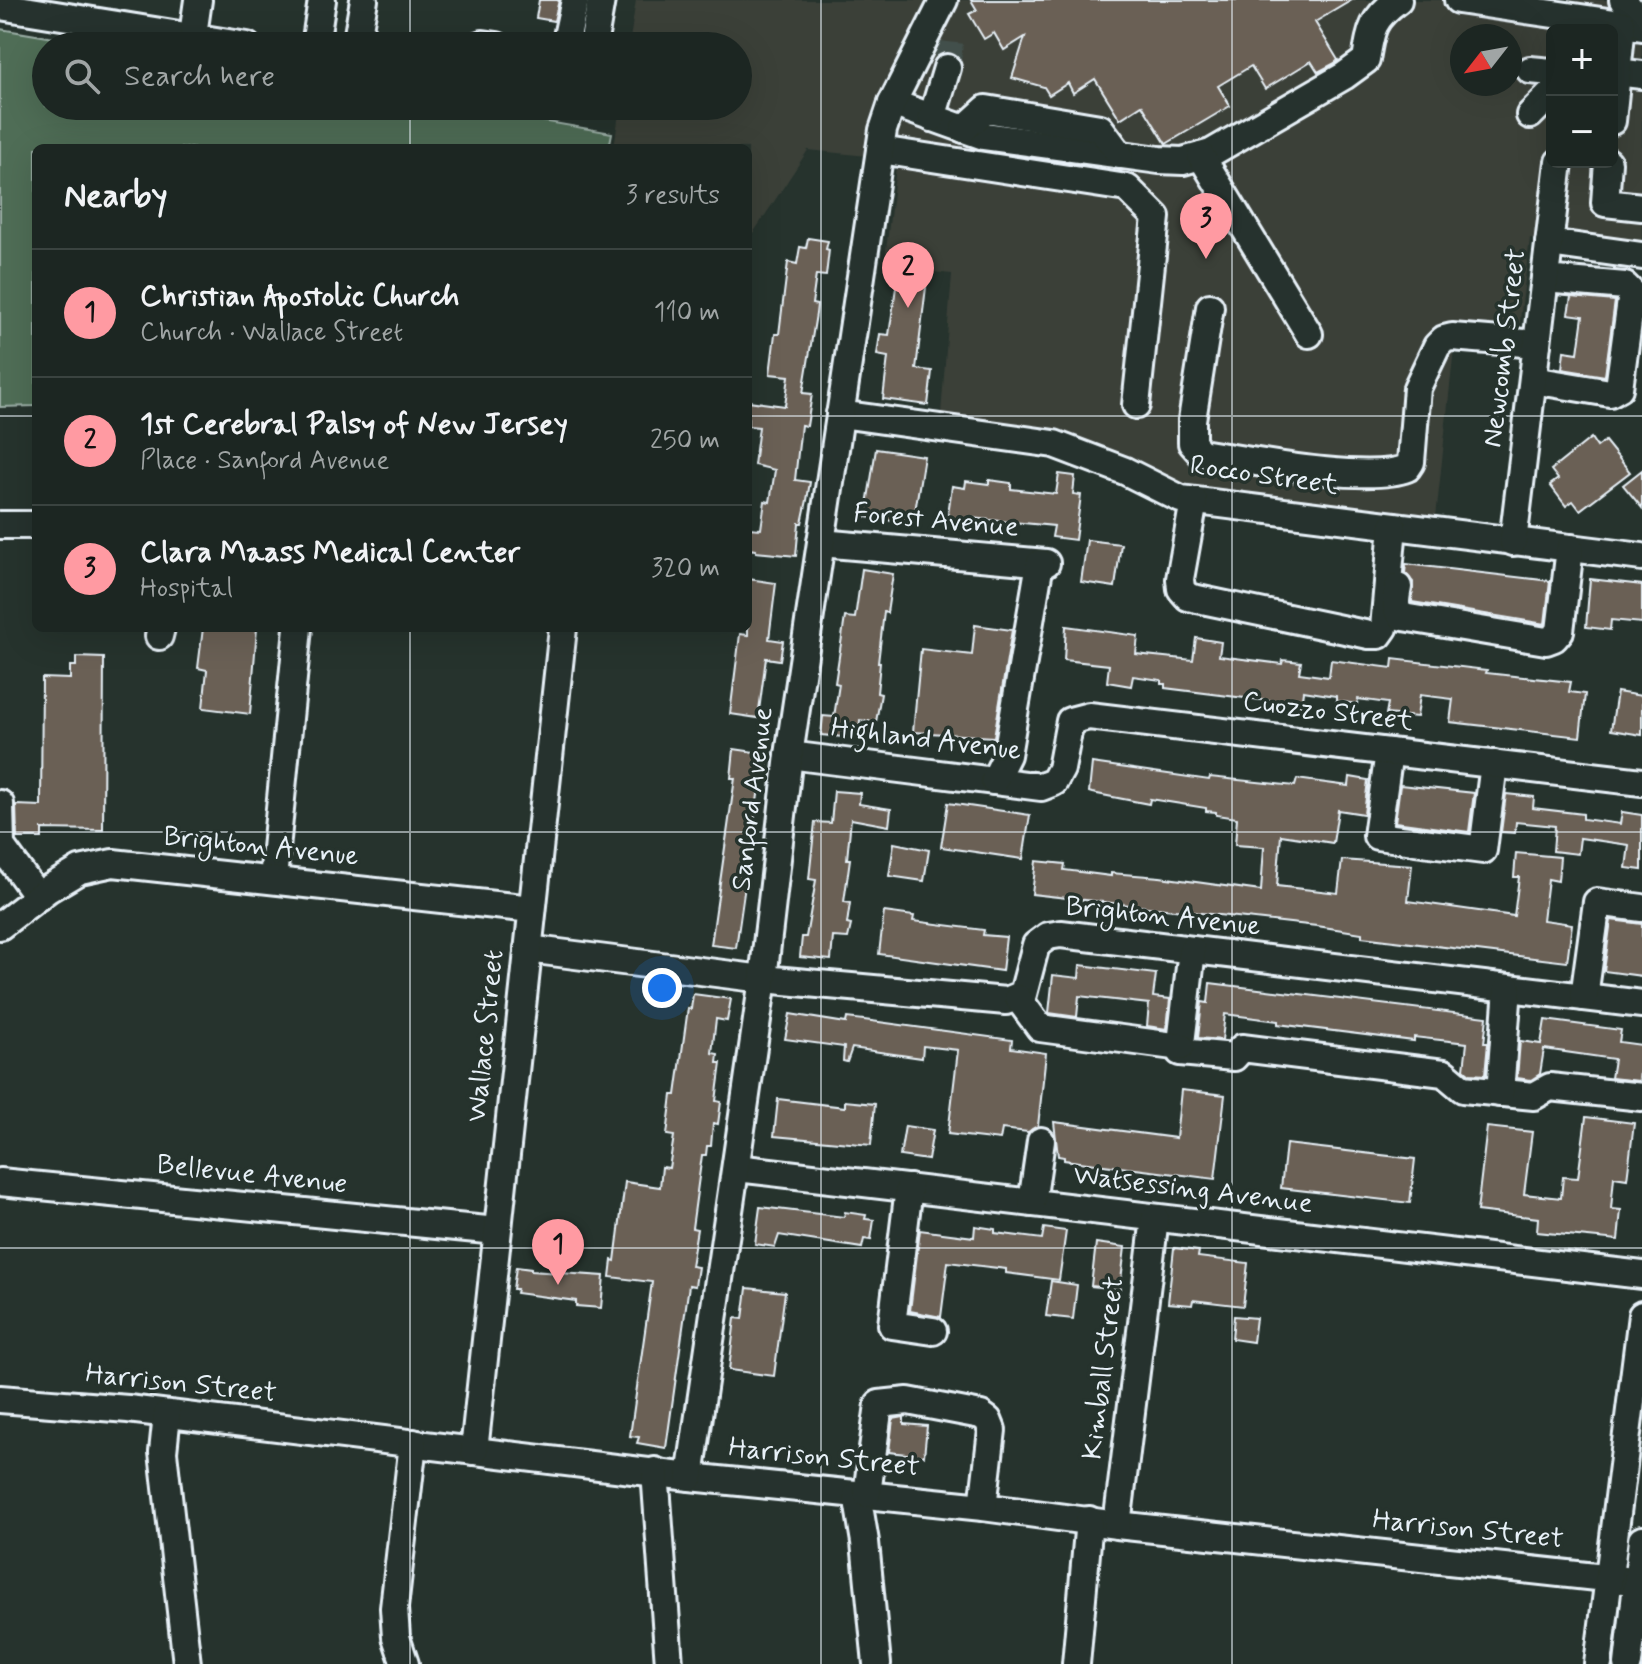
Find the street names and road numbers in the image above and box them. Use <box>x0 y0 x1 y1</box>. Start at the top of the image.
street label: Newcomb Street <box>1474 246 1536 450</box>
street label: Rocco Street <box>1187 447 1341 505</box>
street label: Forest Avenue <box>852 495 1020 547</box>
street label: Cuozzo Street <box>1241 683 1416 741</box>
street label: Sanford Avenue <box>723 705 785 893</box>
street label: Highland Avenue <box>828 710 1023 773</box>
street label: Brighton Avenue <box>161 818 360 878</box>
street label: Brighton Avenue <box>1063 888 1262 948</box>
street label: Wallace Street <box>459 948 513 1124</box>
street label: Bellevue Avenue <box>155 1147 349 1203</box>
street label: Watsessing Avenue <box>1071 1157 1315 1223</box>
street label: Kimball Street <box>1074 1274 1134 1462</box>
street label: Harrison Street <box>84 1356 278 1412</box>
street label: Harrison Street <box>727 1430 921 1486</box>
street label: Harrison Street <box>1371 1502 1565 1558</box>

